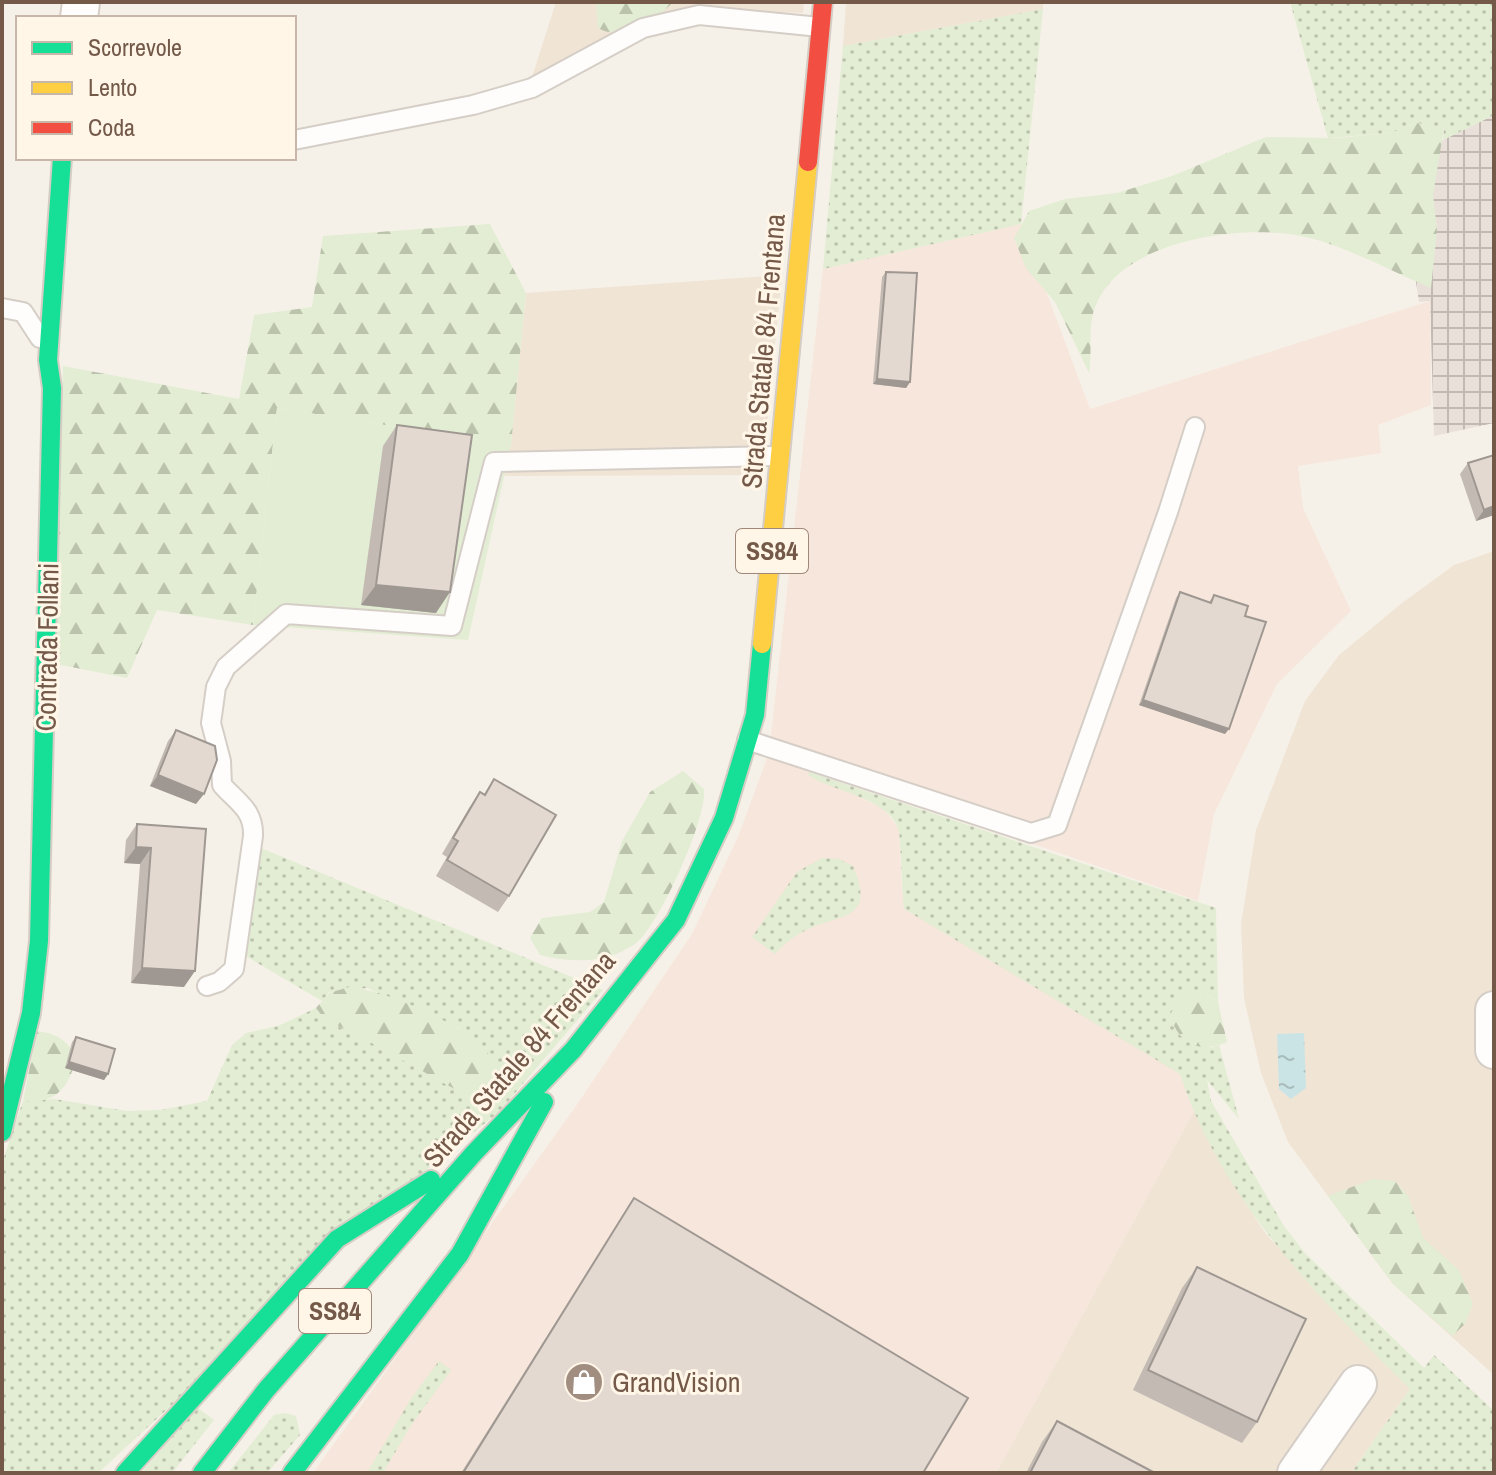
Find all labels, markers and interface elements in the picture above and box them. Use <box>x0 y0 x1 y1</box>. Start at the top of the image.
legend <box>16 16 296 160</box>
text: Scorrevole <box>88 31 182 63</box>
text: Lento <box>88 71 137 103</box>
text: Coda <box>88 111 135 143</box>
street label: Strada Statale 84 Frentana <box>732 212 794 490</box>
road number: SS84 <box>736 529 808 573</box>
street label: Contrada Follani <box>27 562 67 732</box>
street label: Strada Statale 84 Frentana <box>414 942 624 1176</box>
road number: SS84 <box>299 1289 371 1333</box>
shop icon: GrandVision <box>563 1361 605 1403</box>
place label: GrandVision <box>612 1363 741 1401</box>

